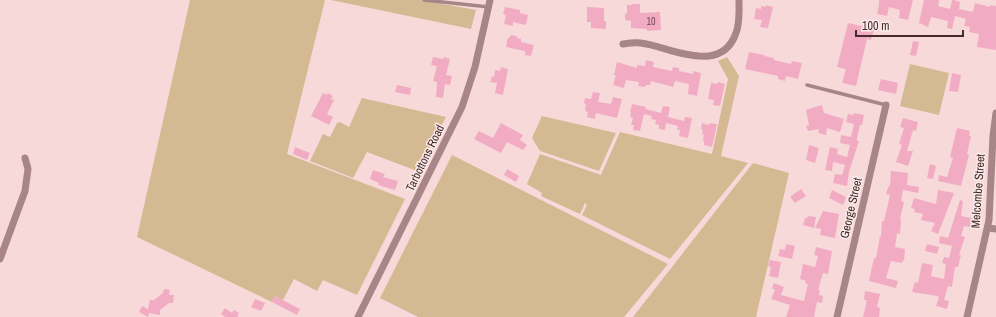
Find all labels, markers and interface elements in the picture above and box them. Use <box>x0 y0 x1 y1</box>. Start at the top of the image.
scale bar <box>856 12 963 38</box>
house number: 10 <box>646 15 656 28</box>
text: 100 m <box>862 18 889 34</box>
street label: Tarbottons Road <box>402 122 448 194</box>
street label: Melcombe Street <box>967 153 989 229</box>
street label: George Street <box>836 176 866 240</box>

